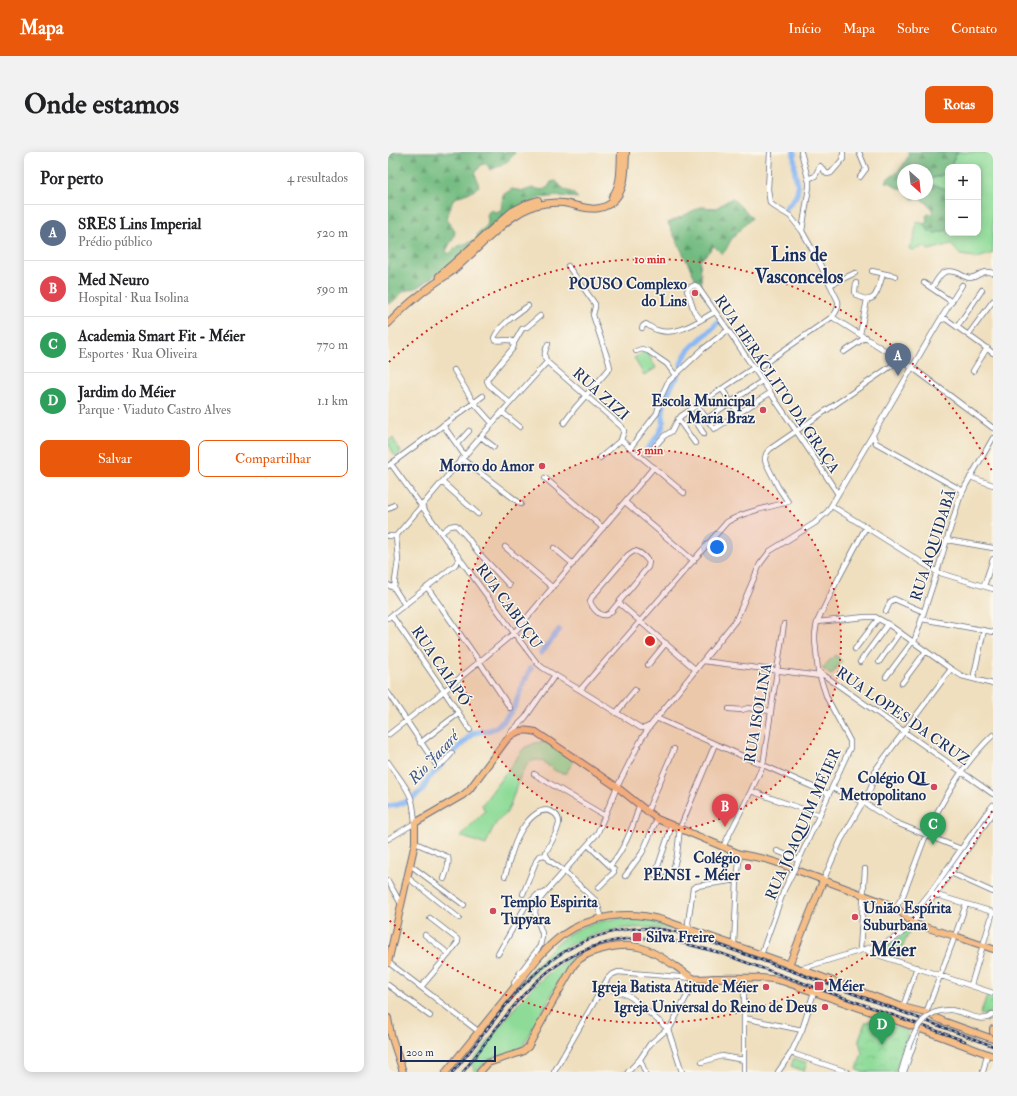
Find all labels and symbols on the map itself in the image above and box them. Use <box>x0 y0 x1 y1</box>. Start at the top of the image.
north arrow <box>897 164 933 200</box>
district label: Lins de Vasconcelos <box>754 243 844 289</box>
text: 10 min <box>634 252 667 267</box>
place label: POUSO Complexo do Lins <box>569 275 688 311</box>
marker: POUSO Complexo do Lins <box>690 288 700 298</box>
street label: RUA HERÁCLITO DA GRAÇA <box>710 291 845 477</box>
pin: A <box>885 343 911 376</box>
street label: RUA ZIZI <box>568 364 633 425</box>
place label: Escola Municipal Maria Braz <box>651 392 756 428</box>
marker: Escola Municipal Maria Braz <box>758 405 768 415</box>
text: 5 min <box>637 443 664 458</box>
place label: Morro do Amor <box>438 457 534 476</box>
marker: Morro do Amor <box>537 461 547 471</box>
street label: RUA AQUIDABÃ <box>905 486 961 604</box>
your location <box>707 537 727 557</box>
street label: RUA CABUÇU <box>471 560 546 653</box>
street label: RUA CAIAPÓ <box>407 622 476 710</box>
centre of rings <box>643 634 657 648</box>
street label: RUA ISOLINA <box>740 661 777 765</box>
street label: RUA LOPES DA CRUZ <box>832 663 973 770</box>
water label: Rio Jacaré <box>403 725 465 789</box>
street label: RUA JOAQUIM MÉIER <box>760 743 847 904</box>
place label: Colégio QI Metropolitano <box>838 769 930 806</box>
marker: Colégio QI Metropolitano <box>929 782 939 792</box>
pin: B <box>712 794 738 827</box>
pin: C <box>920 812 946 845</box>
place label: Colégio PENSI - Méier <box>644 849 741 885</box>
marker: Colégio PENSI - Méier <box>743 862 753 872</box>
place label: Templo Espirita Tupyara <box>500 893 599 930</box>
place label: União Espírita Suburbana <box>863 899 952 935</box>
marker: Templo Espirita Tupyara <box>488 906 498 916</box>
marker: União Espírita Suburbana <box>850 912 860 922</box>
place label: Silva Freire <box>646 928 715 947</box>
marker: Silva Freire <box>631 931 643 943</box>
district label: Méier <box>869 938 917 962</box>
place label: Méier <box>827 977 865 996</box>
place label: Igreja Batista Atitude Méier <box>592 978 758 998</box>
marker: Méier <box>813 980 825 992</box>
marker: Igreja Batista Atitude Méier <box>761 982 771 992</box>
place label: Igreja Universal do Reino de Deus <box>614 998 817 1018</box>
marker: Igreja Universal do Reino de Deus <box>820 1002 830 1012</box>
pin: D <box>869 1012 895 1045</box>
scale bar <box>400 1044 496 1063</box>

